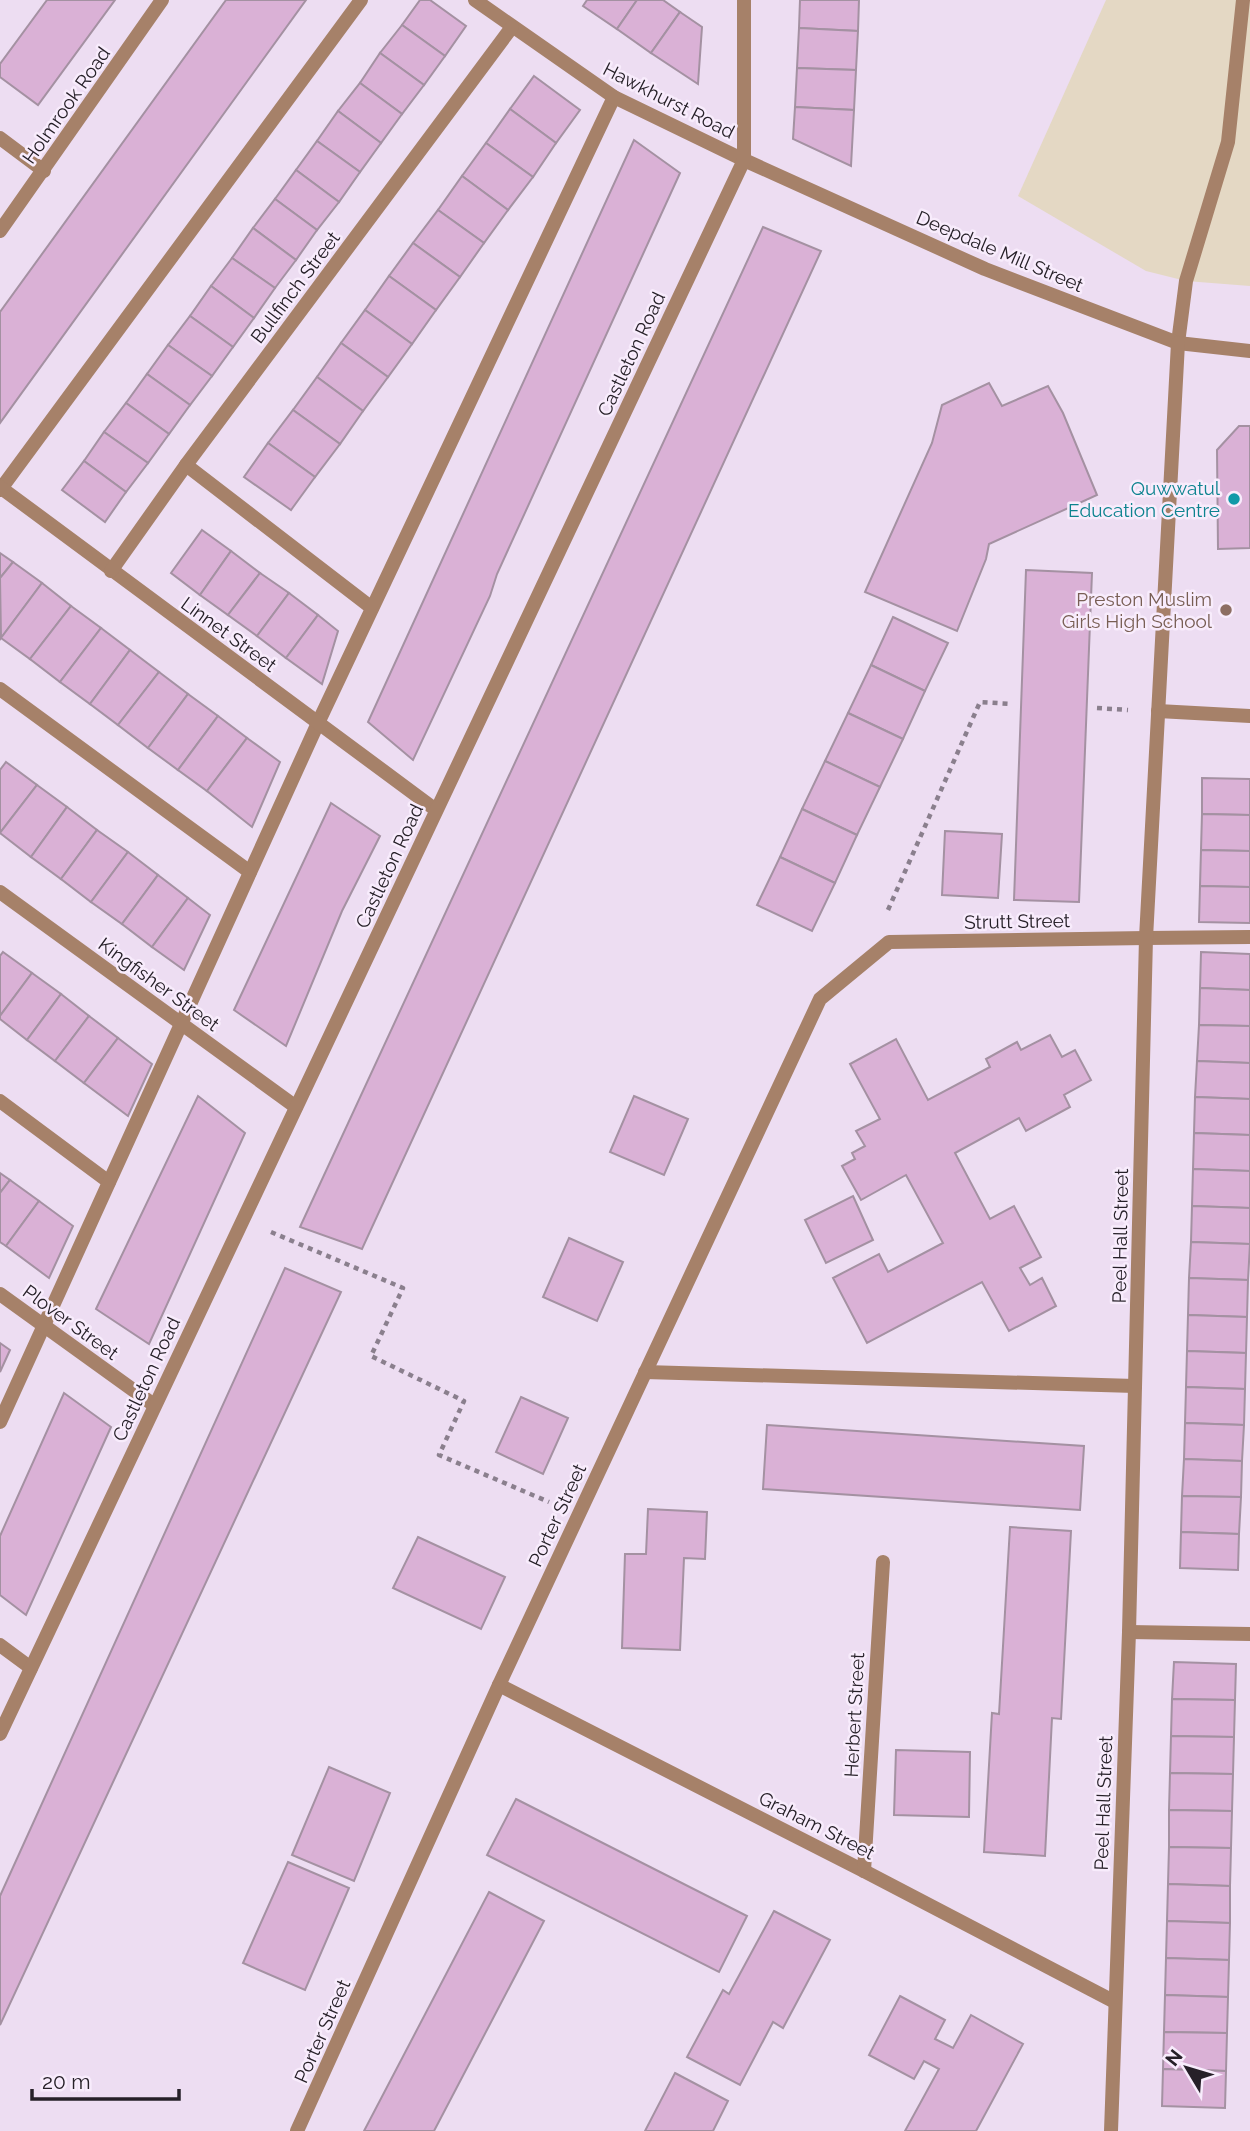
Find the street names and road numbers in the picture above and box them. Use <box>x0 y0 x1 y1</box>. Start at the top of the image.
street label: Holmrook Road <box>18 42 114 168</box>
street label: Hawkhurst Road <box>600 57 738 143</box>
street label: Deepdale Mill Street <box>913 206 1087 296</box>
street label: Bullfinch Street <box>246 226 344 347</box>
street label: Castleton Road <box>593 289 669 419</box>
street label: Linnet Street <box>177 592 281 676</box>
street label: Castleton Road <box>351 801 427 931</box>
street label: Strutt Street <box>964 909 1071 933</box>
street label: Kingfisher Street <box>94 933 224 1036</box>
street label: Peel Hall Street <box>1108 1168 1132 1304</box>
street label: Plover Street <box>19 1280 124 1364</box>
street label: Castleton Road <box>108 1314 184 1444</box>
street label: Porter Street <box>524 1460 591 1570</box>
street label: Herbert Street <box>840 1651 868 1778</box>
street label: Peel Hall Street <box>1090 1735 1116 1871</box>
street label: Graham Street <box>755 1786 879 1864</box>
street label: Porter Street <box>289 1975 355 2086</box>

